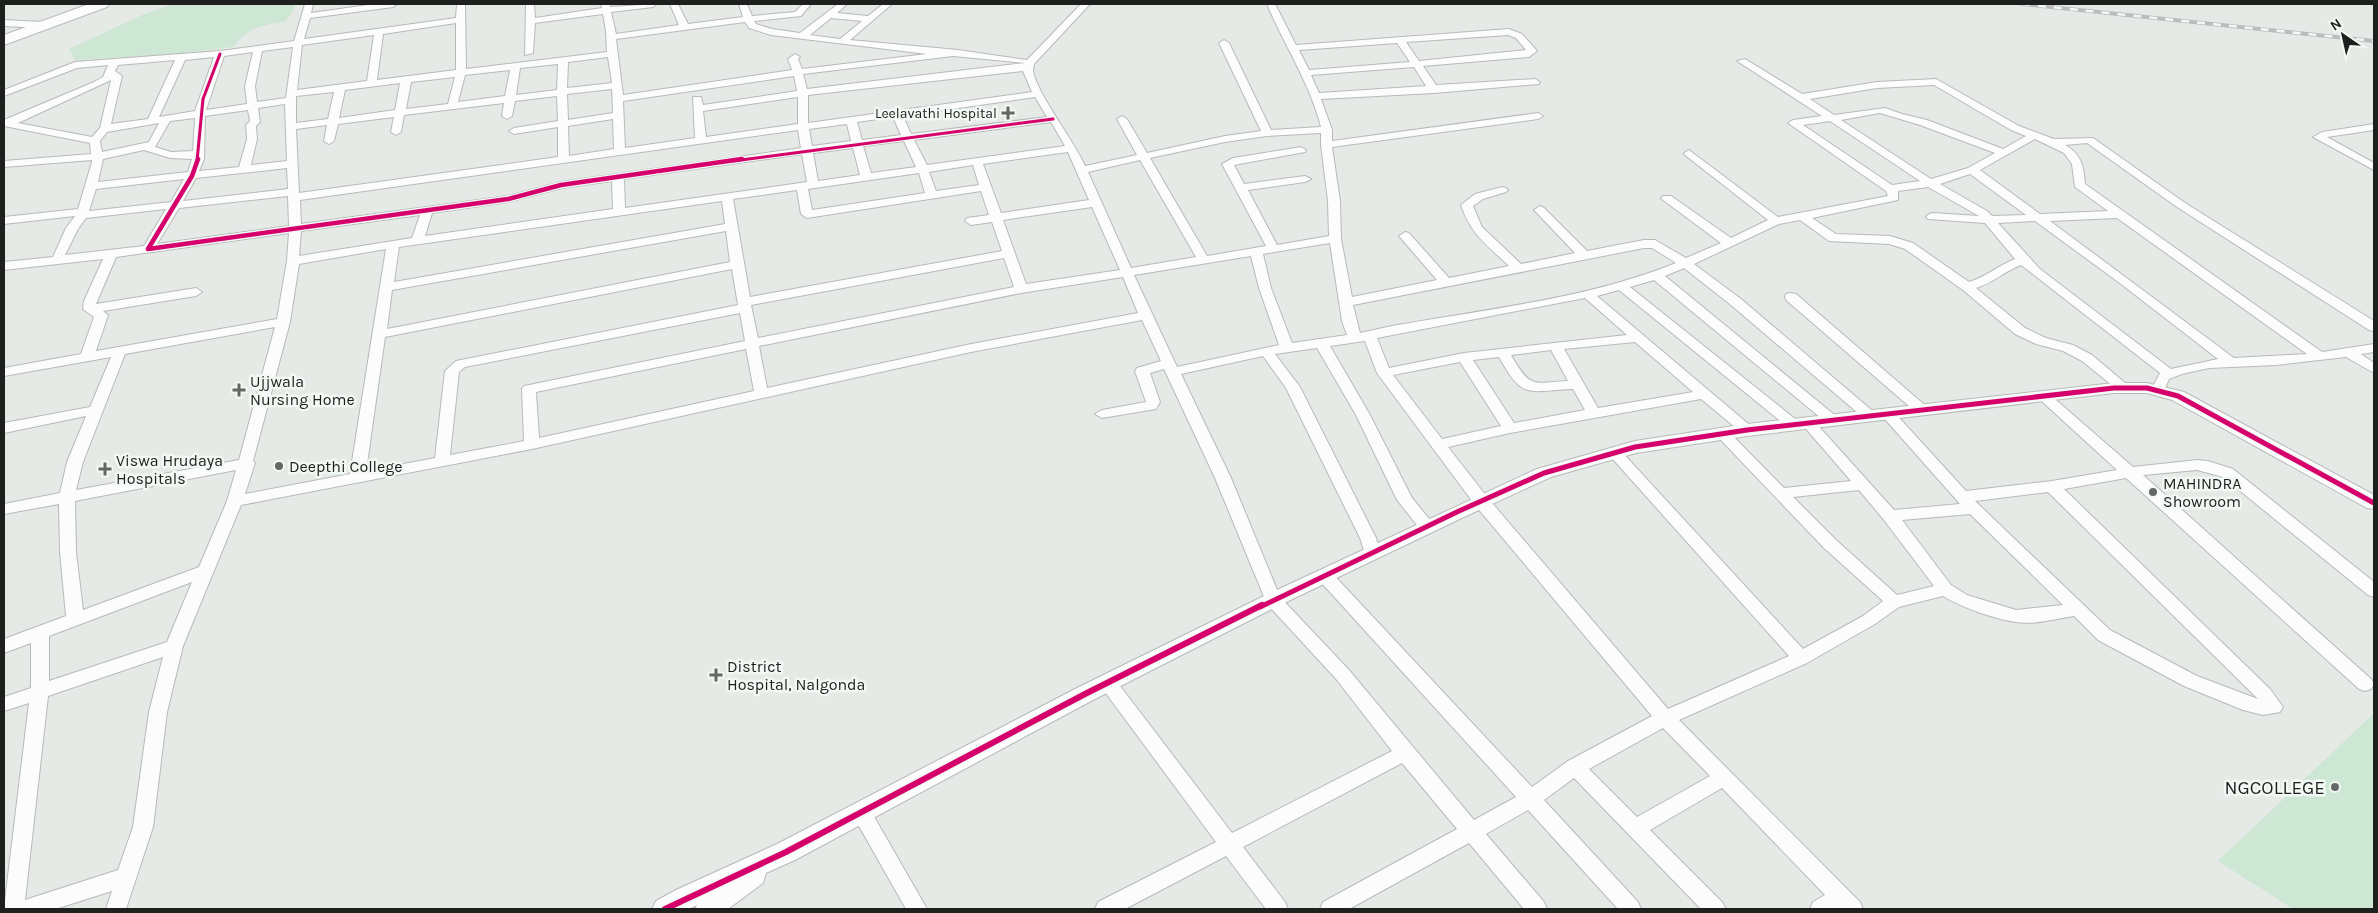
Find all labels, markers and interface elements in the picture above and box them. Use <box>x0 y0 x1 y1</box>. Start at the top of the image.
north arrow <box>2318 10 2368 60</box>
text: N <box>2327 15 2345 34</box>
place label: Leelavathi Hospital <box>875 105 997 122</box>
marker: Leelavathi Hospital <box>1001 106 1015 120</box>
place label: Ujjwala Nursing Home <box>250 372 355 409</box>
marker: Ujjwala Nursing Home <box>232 383 246 397</box>
place label: Viswa Hrudaya Hospitals <box>116 451 223 488</box>
place label: Deepthi College <box>289 457 403 476</box>
marker: Deepthi College <box>273 460 285 472</box>
marker: Viswa Hrudaya Hospitals <box>98 462 112 476</box>
place label: MAHINDRA Showroom <box>2163 474 2241 511</box>
marker: MAHINDRA Showroom <box>2147 486 2159 498</box>
place label: District Hospital, Nalgonda <box>727 657 865 694</box>
marker: District Hospital, Nalgonda <box>709 668 723 682</box>
place label: NGCOLLEGE <box>2224 777 2325 799</box>
marker: NGCOLLEGE <box>2329 781 2341 793</box>

